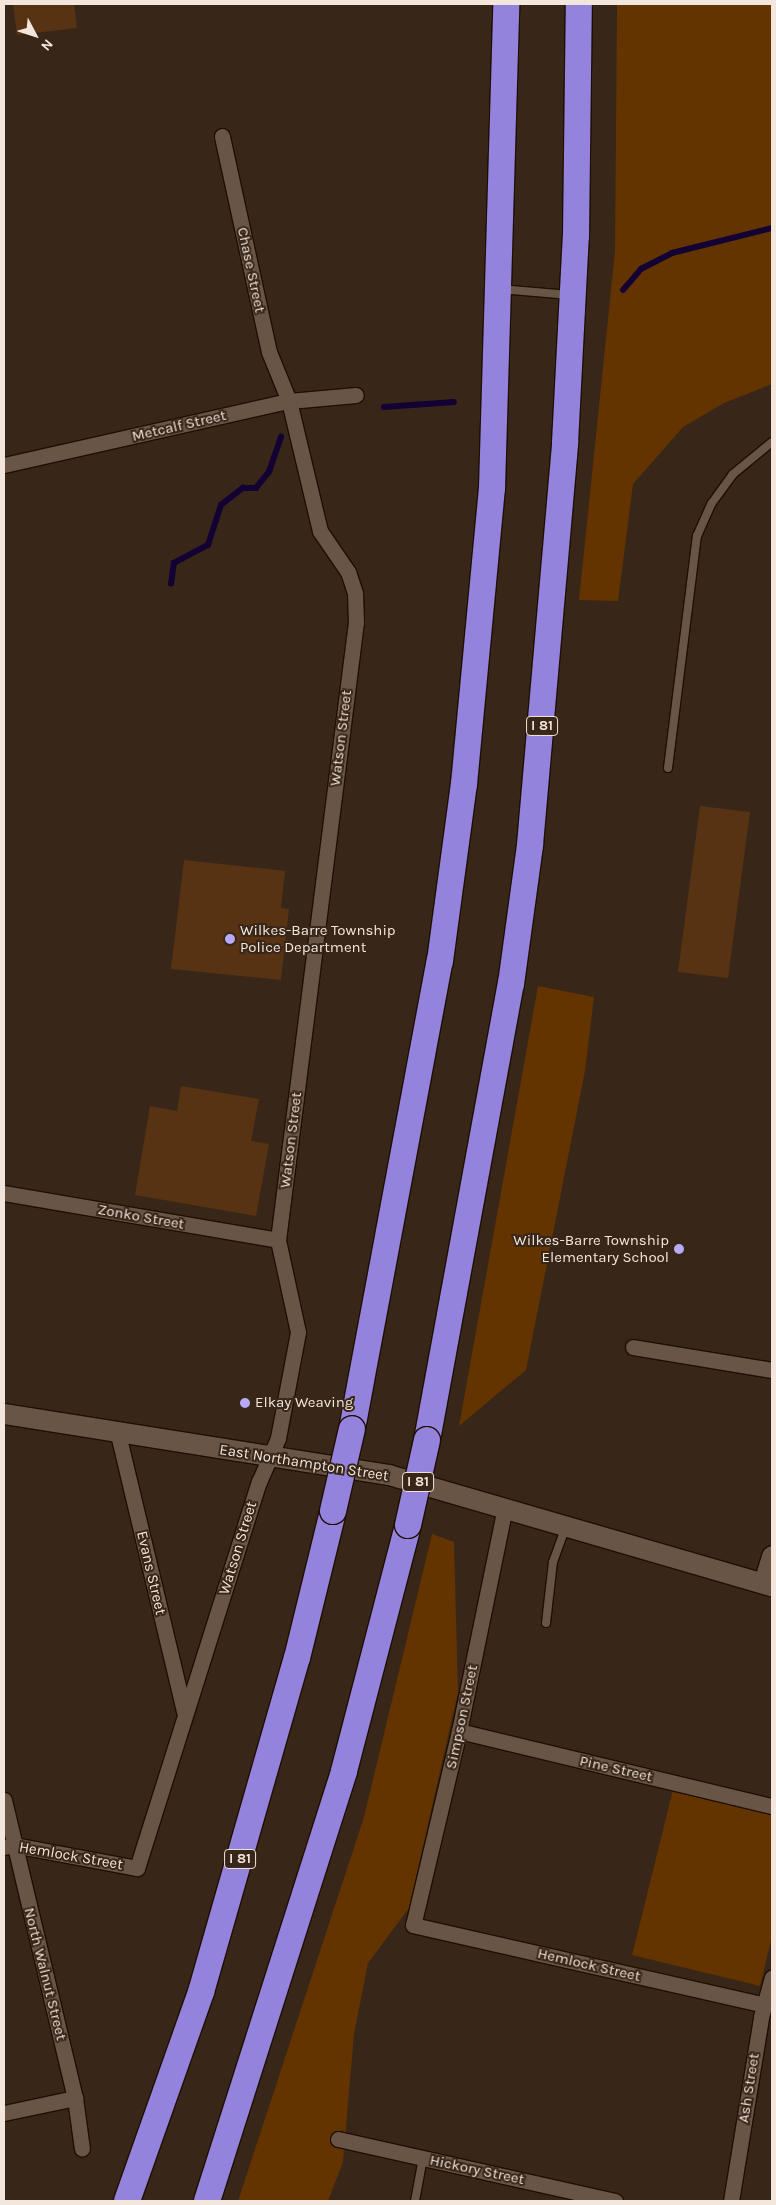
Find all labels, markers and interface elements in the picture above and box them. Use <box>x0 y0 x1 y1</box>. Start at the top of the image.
north arrow <box>10 10 60 60</box>
text: N <box>37 36 57 54</box>
street label: Chase Street <box>233 226 269 314</box>
street label: Metcalf Street <box>130 406 228 446</box>
street label: Watson Street <box>326 689 356 787</box>
road number: I 81 <box>526 714 558 738</box>
place label: Wilkes-Barre Township Police Department <box>240 921 396 956</box>
marker: Wilkes-Barre Township Police Department <box>224 933 236 945</box>
street label: Watson Street <box>276 1091 306 1189</box>
street label: Zonko Street <box>96 1201 186 1233</box>
place label: Wilkes-Barre Township Elementary School <box>513 1231 669 1266</box>
marker: Wilkes-Barre Township Elementary School <box>673 1243 685 1255</box>
place label: Elkay Weaving <box>255 1394 353 1412</box>
marker: Elkay Weaving <box>239 1397 251 1409</box>
street label: East Northampton Street <box>218 1441 390 1485</box>
road number: I 81 <box>402 1470 434 1494</box>
street label: Watson Street <box>215 1499 261 1597</box>
street label: Evans Street <box>133 1529 169 1617</box>
street label: Simpson Street <box>442 1663 482 1771</box>
street label: Pine Street <box>578 1752 654 1786</box>
street label: Hemlock Street <box>18 1838 124 1874</box>
road number: I 81 <box>224 1848 256 1870</box>
street label: North Walnut Street <box>20 1906 70 2042</box>
street label: Hemlock Street <box>536 1944 642 1986</box>
street label: Ash Street <box>735 2052 763 2124</box>
street label: Hickory Street <box>428 2151 526 2189</box>

